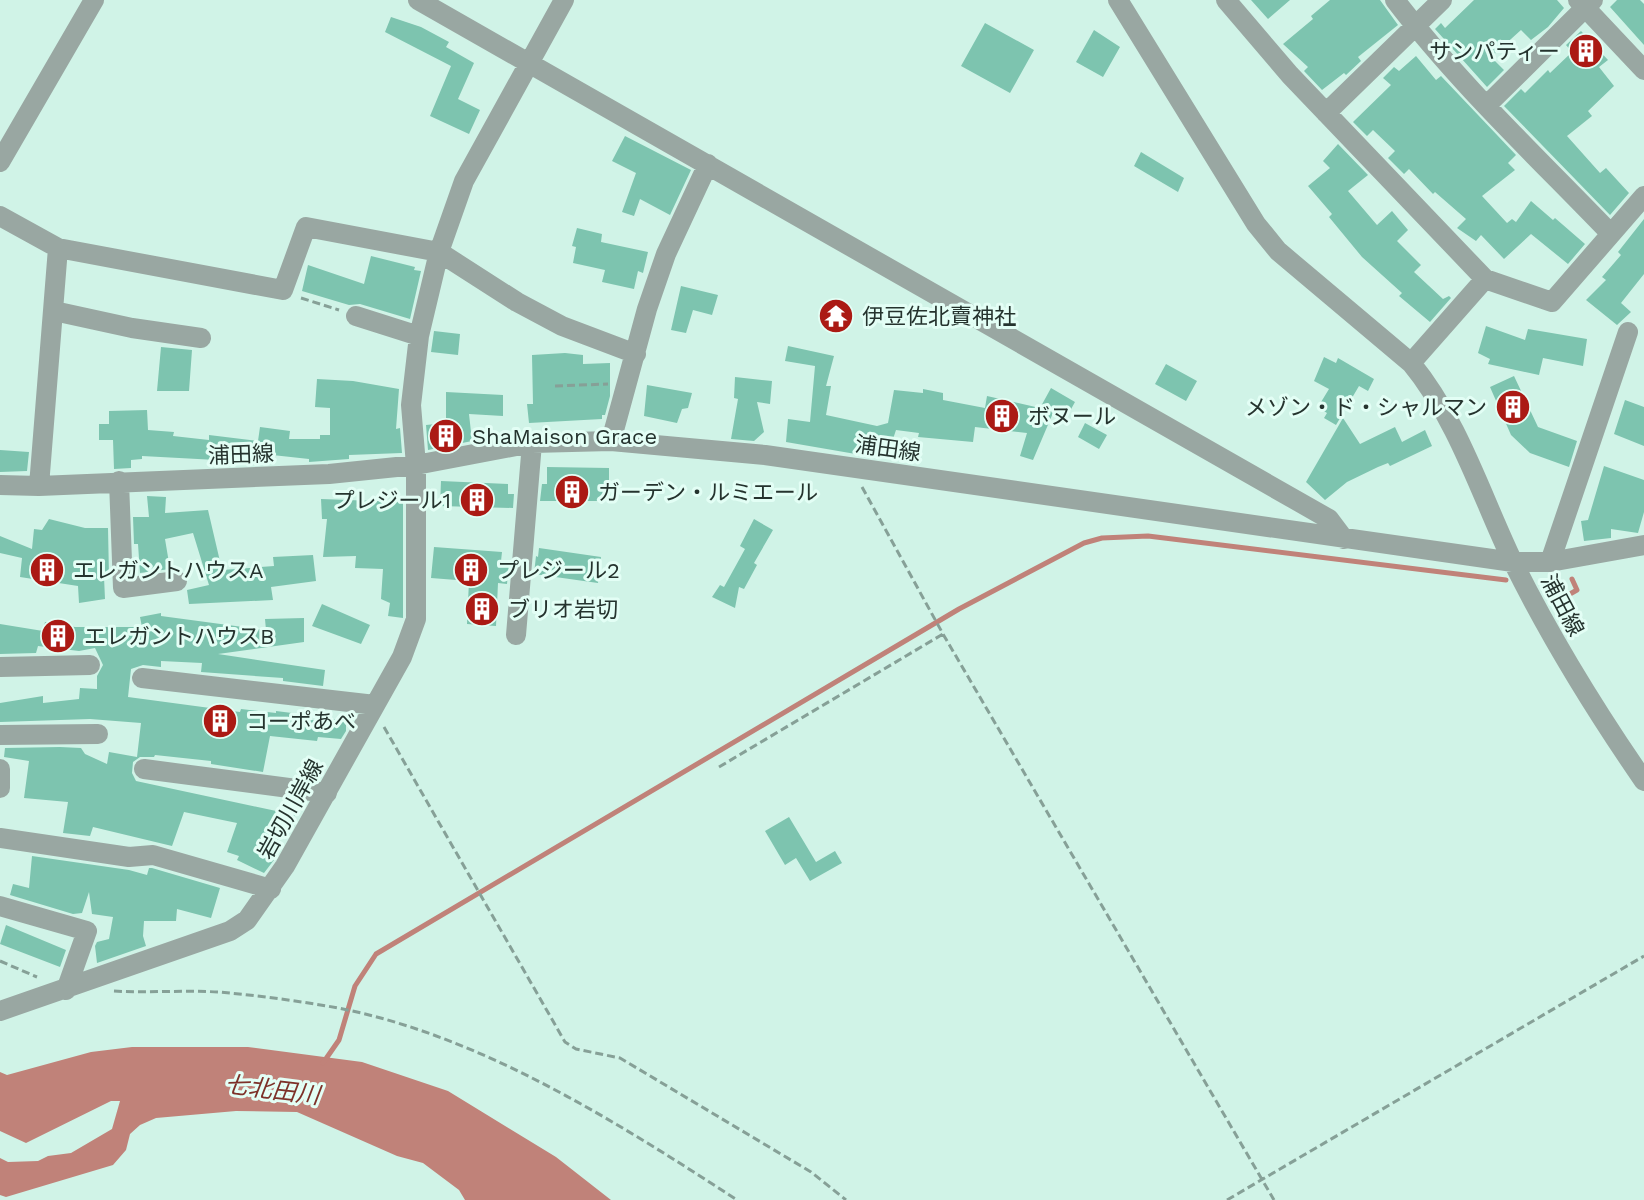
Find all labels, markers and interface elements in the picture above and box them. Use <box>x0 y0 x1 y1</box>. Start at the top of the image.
building icon: サンパティー <box>1567 32 1605 70</box>
place label: サンパティー <box>1429 39 1560 64</box>
temple icon: 伊豆佐北賣神社 <box>817 297 855 335</box>
place label: 伊豆佐北賣神社 <box>862 304 1016 329</box>
building icon: メゾン・ド・シャルマン <box>1494 388 1532 426</box>
place label: メゾン・ド・シャルマン <box>1245 395 1487 420</box>
building icon: ボヌール <box>983 397 1021 435</box>
place label: ボヌール <box>1028 404 1116 429</box>
building icon: ShaMaison Grace <box>427 417 465 455</box>
place label: ShaMaison Grace <box>472 424 657 449</box>
street label: 浦田線 <box>854 432 922 465</box>
street label: 浦田線 <box>208 441 274 468</box>
building icon: ガーデン・ルミエール <box>553 473 591 511</box>
place label: ガーデン・ルミエール <box>598 480 818 505</box>
building icon: プレジール1 <box>458 481 496 519</box>
place label: プレジール1 <box>332 488 451 513</box>
building icon: エレガントハウスA <box>28 551 66 589</box>
building icon: プレジール2 <box>452 551 490 589</box>
place label: エレガントハウスA <box>73 558 264 583</box>
place label: プレジール2 <box>497 558 620 583</box>
street label: 浦田線 <box>1536 570 1589 640</box>
building icon: ブリオ岩切 <box>463 590 501 628</box>
place label: ブリオ岩切 <box>508 597 618 622</box>
building icon: エレガントハウスB <box>39 617 77 655</box>
place label: エレガントハウスB <box>84 624 274 649</box>
building icon: コーポあべ <box>201 702 239 740</box>
place label: コーポあべ <box>246 709 356 734</box>
street label: 岩切川岸線 <box>253 755 328 863</box>
water label: 七北田川 <box>223 1070 324 1110</box>

